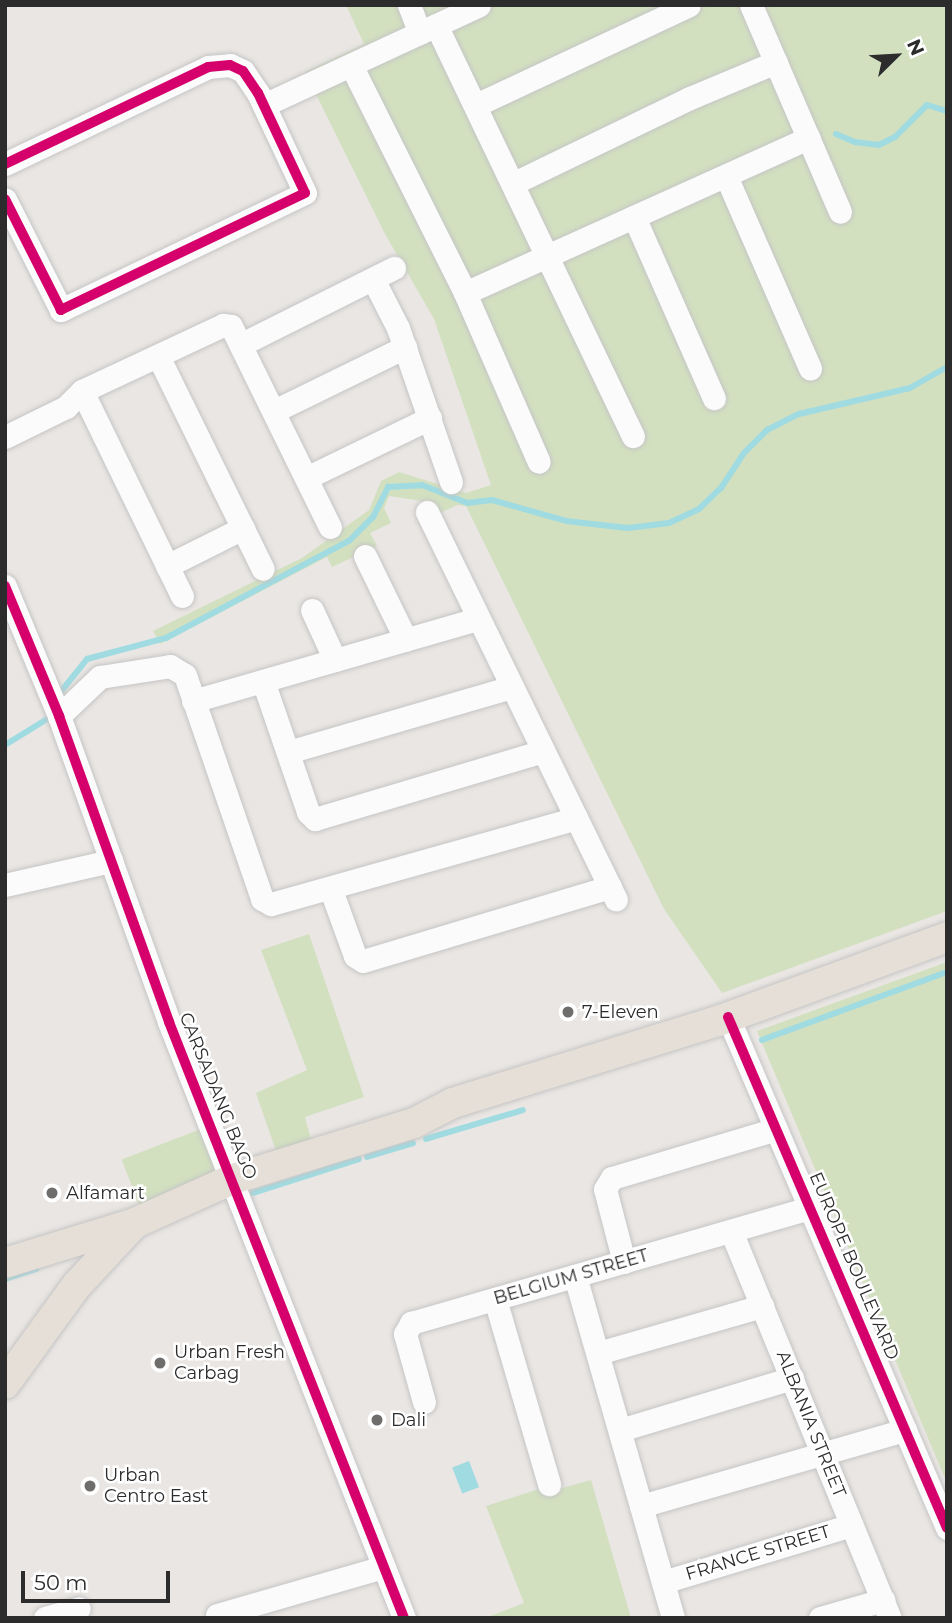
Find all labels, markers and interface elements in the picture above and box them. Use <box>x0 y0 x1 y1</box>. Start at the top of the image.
north arrow <box>861 21 931 91</box>
text: N <box>902 36 929 59</box>
place label: 7-Eleven <box>582 1001 659 1023</box>
marker: 7-Eleven <box>560 1004 576 1020</box>
street label: CARSADANG BAGO <box>175 1009 261 1183</box>
street label: EUROPE BOULEVARD <box>805 1169 903 1363</box>
place label: Alfamart <box>66 1182 145 1204</box>
marker: Alfamart <box>44 1185 60 1201</box>
street label: BELGIUM STREET <box>491 1245 651 1309</box>
place label: Urban Fresh Carbag <box>174 1342 285 1384</box>
street label: ALBANIA STREET <box>772 1348 850 1500</box>
marker: Urban Fresh Carbag <box>152 1355 168 1371</box>
place label: Dali <box>391 1409 426 1431</box>
marker: Dali <box>369 1412 385 1428</box>
place label: Urban Centro East <box>104 1465 208 1508</box>
marker: Urban Centro East <box>82 1478 98 1494</box>
street label: FRANCE STREET <box>683 1521 833 1585</box>
scale bar <box>24 1556 173 1600</box>
text: 50 m <box>34 1570 88 1595</box>

